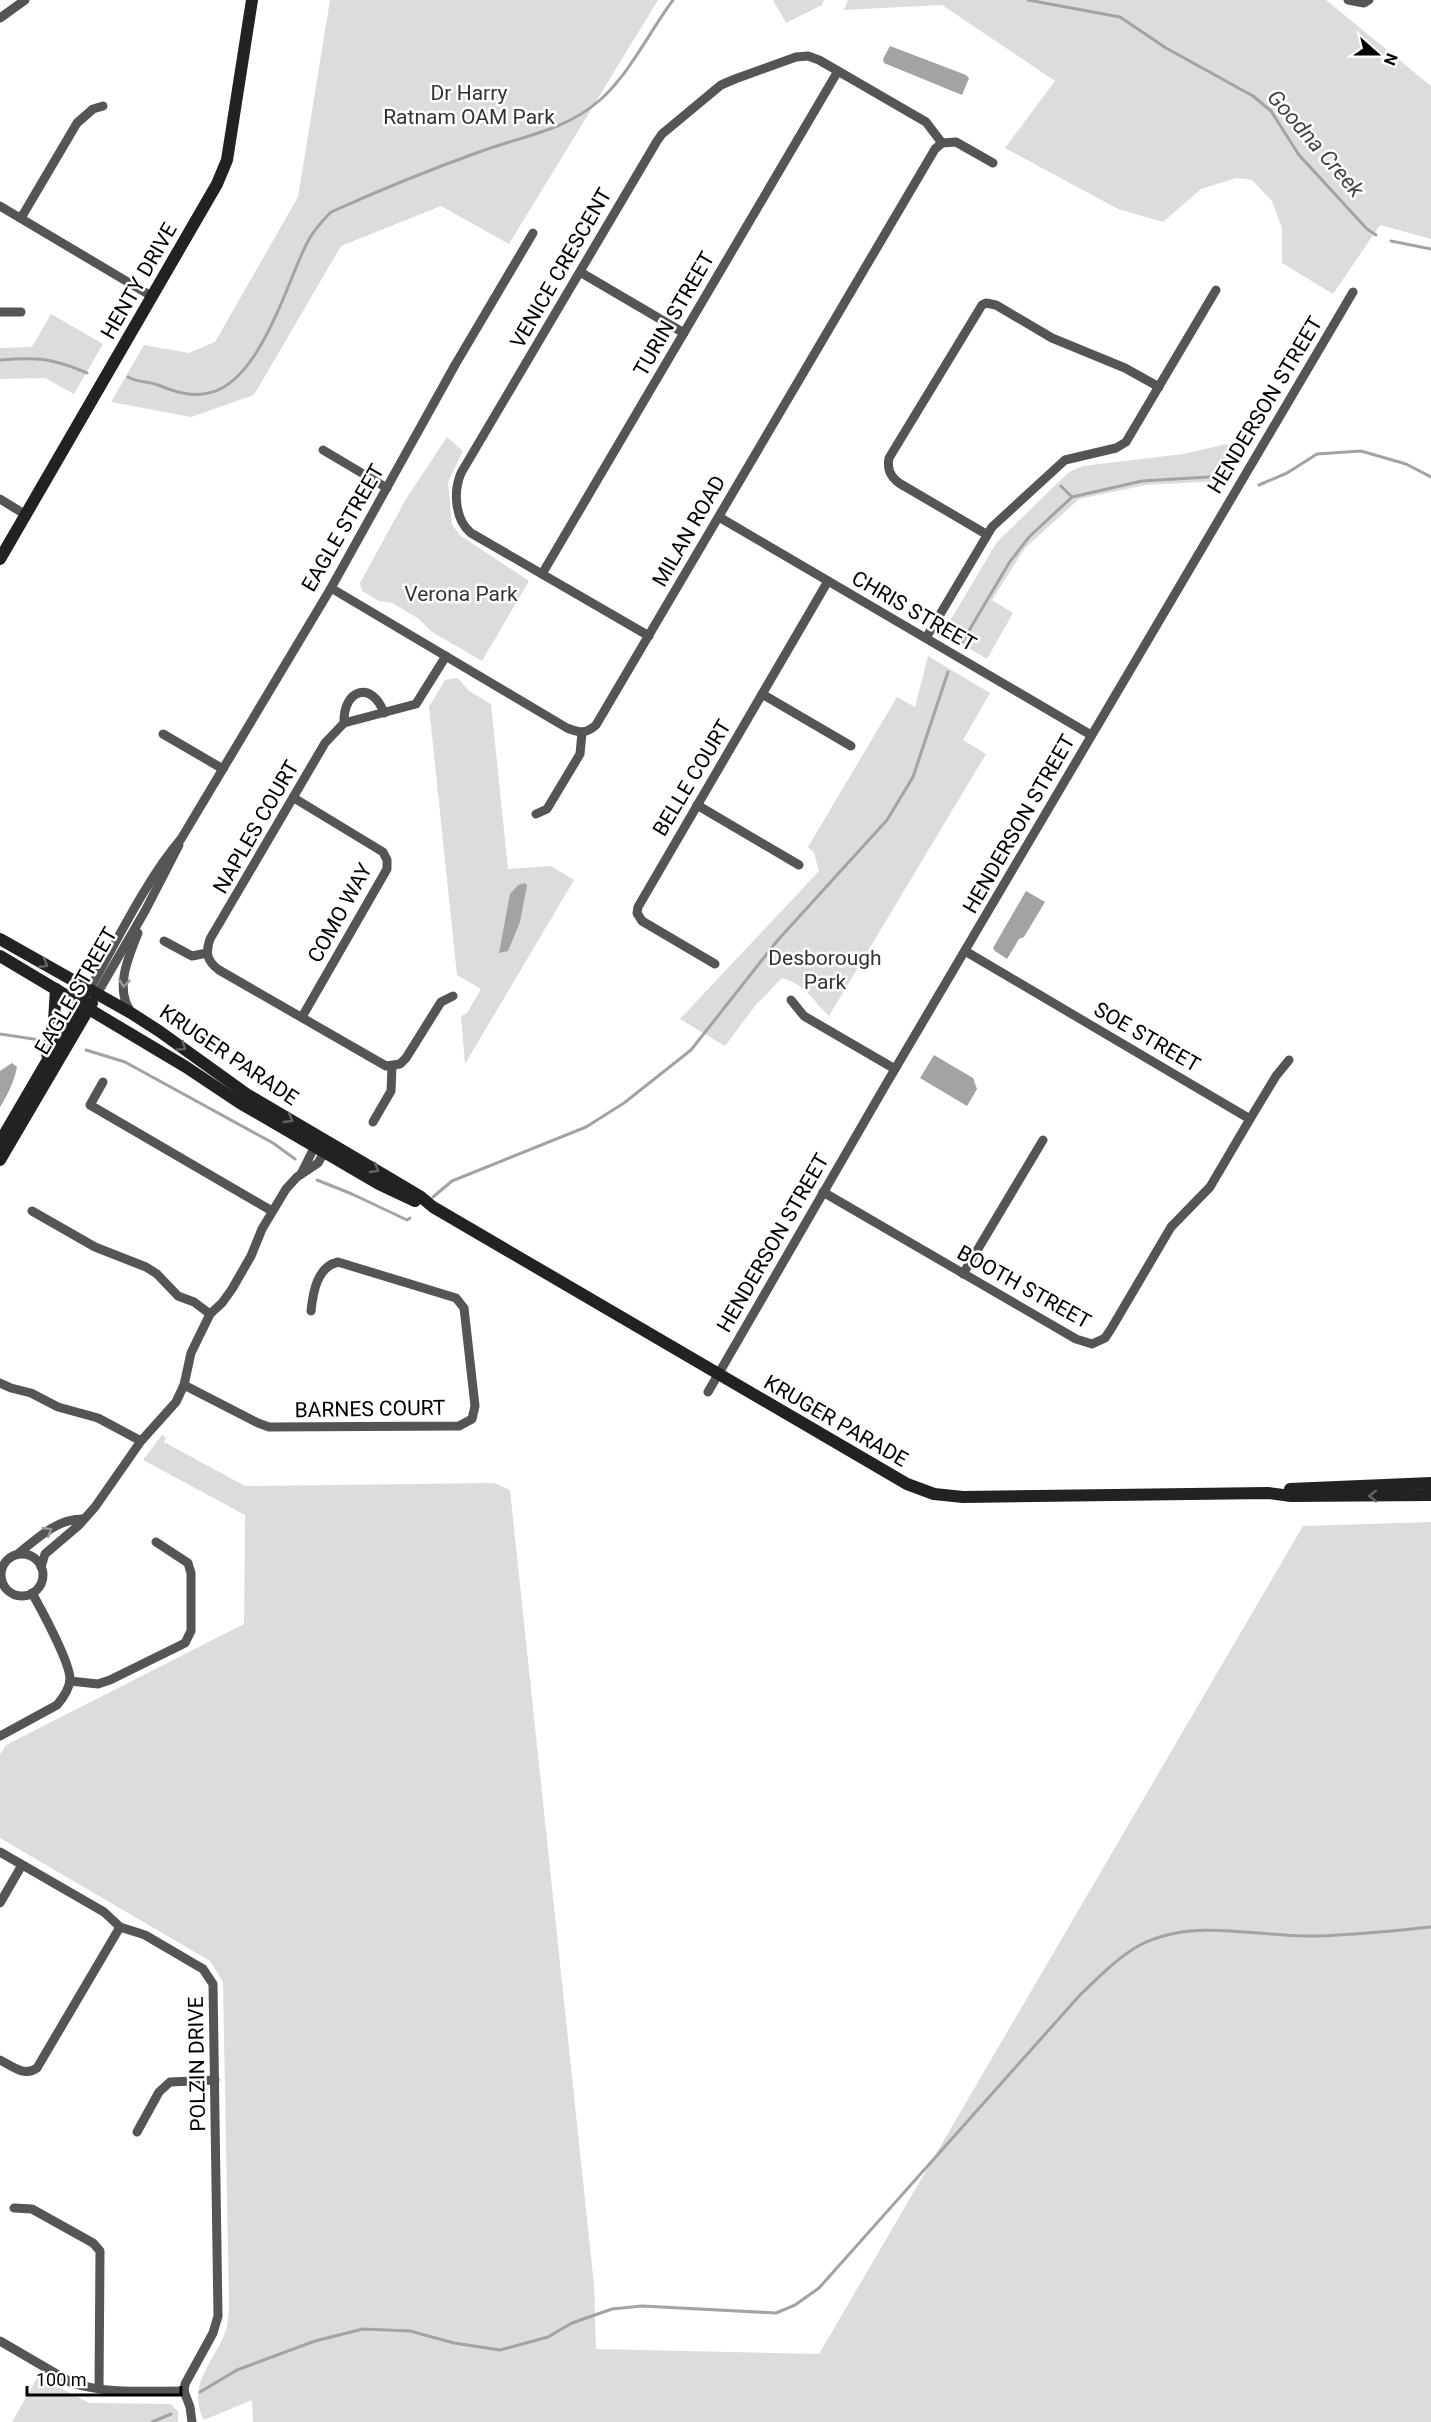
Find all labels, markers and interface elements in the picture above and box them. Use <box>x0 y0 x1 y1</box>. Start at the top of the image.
north arrow <box>1347 24 1407 84</box>
text: N <box>1380 51 1401 68</box>
park label: Dr Harry Ratnam OAM Park <box>383 81 555 129</box>
water label: Goodna Creek <box>1262 85 1370 203</box>
street label: VENICE CRESCENT <box>505 183 617 352</box>
street label: HENTY DRIVE <box>96 219 182 343</box>
street label: TURIN STREET <box>629 247 720 380</box>
street label: HENDERSON STREET <box>1203 312 1328 498</box>
street label: EAGLE STREET <box>297 460 389 596</box>
street label: MILAN ROAD <box>648 471 730 591</box>
street label: CHRIS STREET <box>848 566 981 657</box>
park label: Verona Park <box>404 582 518 606</box>
street label: BELLE COURT <box>648 715 736 840</box>
street label: HENDERSON STREET <box>958 730 1080 918</box>
street label: NAPLES COURT <box>208 756 304 898</box>
street label: COMO WAY <box>303 859 377 967</box>
street label: EAGLE STREET <box>30 923 122 1059</box>
park label: Desborough Park <box>768 946 882 994</box>
one-way arrow <box>38 957 48 969</box>
one-way arrow <box>118 978 131 987</box>
street label: SOE STREET <box>1090 997 1205 1077</box>
street label: KRUGER PARADE <box>155 1000 303 1110</box>
one-way arrow <box>176 1040 187 1051</box>
one-way arrow <box>283 1112 293 1123</box>
street label: HENDERSON STREET <box>712 1149 834 1337</box>
one-way arrow <box>369 1162 379 1174</box>
street label: BOOTH STREET <box>953 1240 1095 1334</box>
street label: KRUGER PARADE <box>760 1370 912 1472</box>
street label: BARNES COURT <box>294 1396 446 1422</box>
one-way arrow <box>1368 1490 1377 1502</box>
one-way arrow <box>42 1527 52 1539</box>
street label: POLZIN DRIVE <box>184 1996 210 2132</box>
scale bar <box>27 2359 182 2397</box>
text: 100 m <box>36 2369 87 2390</box>

